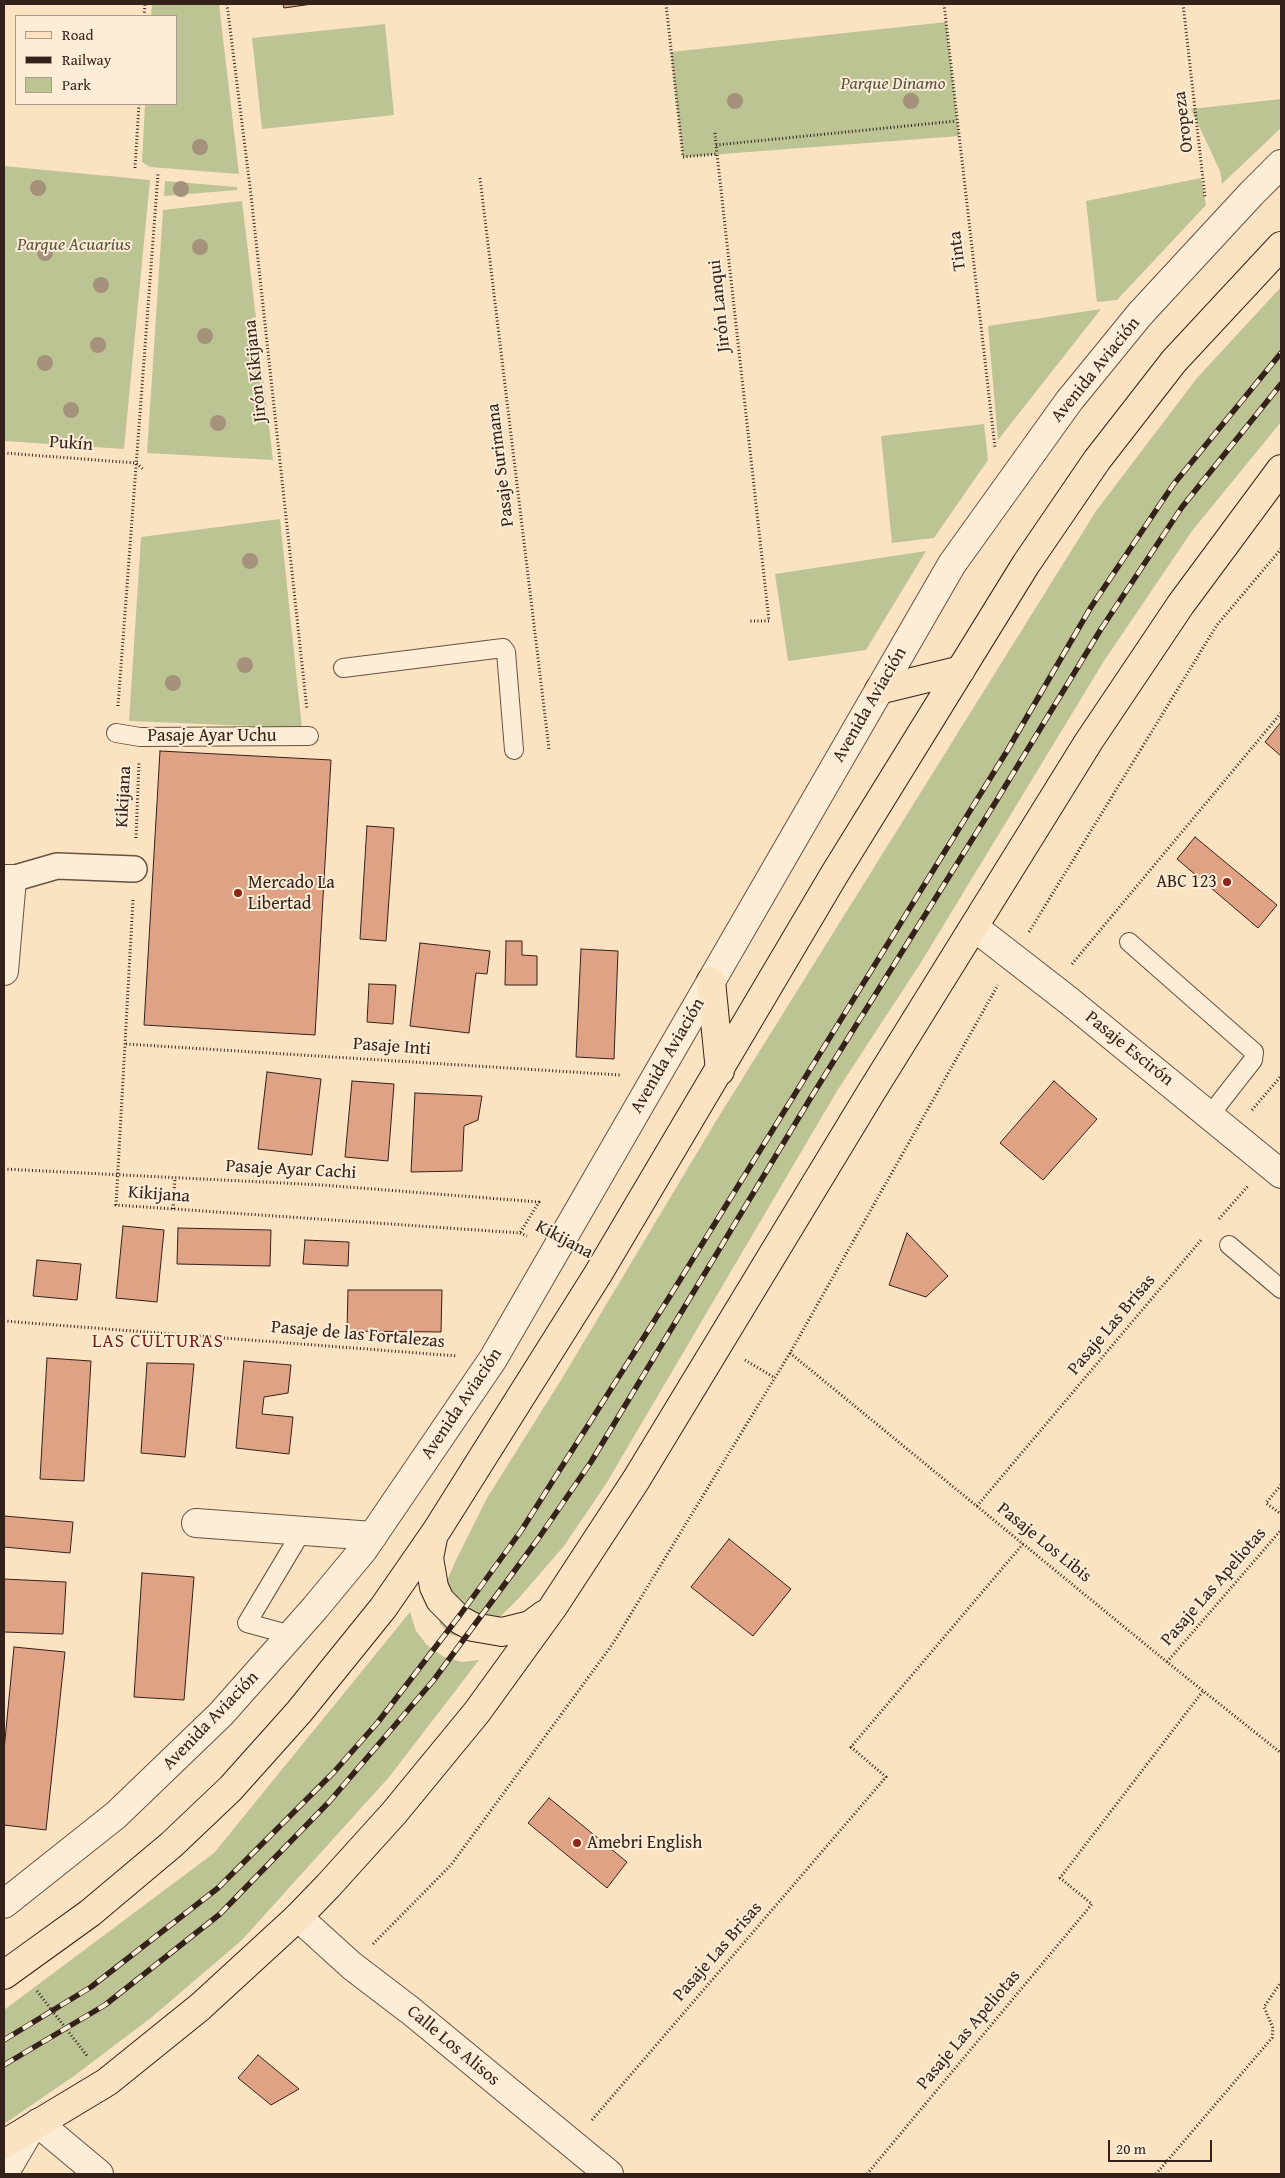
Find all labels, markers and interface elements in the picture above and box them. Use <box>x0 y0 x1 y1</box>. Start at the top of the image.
legend <box>15 15 178 105</box>
text: Road <box>62 24 93 45</box>
text: Railway <box>62 49 111 70</box>
park label: Parque Dinamo <box>841 73 945 95</box>
text: Park <box>62 74 91 95</box>
street label: Oropeza <box>1170 90 1198 154</box>
street label: Tinta <box>945 230 971 272</box>
park label: Parque Acuarius <box>17 234 131 256</box>
street label: Jirón Lanqui <box>704 259 736 353</box>
street label: Avenida Aviación <box>1047 313 1145 427</box>
street label: Jirón Kikijana <box>240 319 272 423</box>
street label: Pasaje Surimana <box>483 402 519 528</box>
street label: Pukín <box>48 432 94 456</box>
street label: Avenida Aviación <box>828 644 912 766</box>
street label: Pasaje Ayar Uchu <box>147 725 277 747</box>
street label: Kikijana <box>112 766 136 828</box>
place label: ABC 123 <box>1156 871 1217 893</box>
place label: Mercado La Libertad <box>248 872 335 914</box>
marker: ABC 123 <box>1221 876 1233 888</box>
marker: Mercado La Libertad <box>232 887 244 899</box>
street label: Avenida Aviación <box>626 995 710 1117</box>
street label: Pasaje Escirón <box>1081 1007 1177 1091</box>
street label: Pasaje Inti <box>352 1034 432 1060</box>
street label: Pasaje Ayar Cachi <box>225 1156 357 1184</box>
street label: Kikijana <box>127 1182 191 1208</box>
street label: Kikijana <box>532 1216 596 1264</box>
street label: Pasaje Las Brisas <box>1064 1270 1160 1380</box>
street label: Pasaje de las Fortalezas <box>270 1317 446 1353</box>
district label: LAS CULTURAS <box>90 1331 226 1353</box>
street label: Avenida Aviación <box>417 1344 507 1464</box>
street label: Pasaje Los Libis <box>992 1498 1096 1588</box>
street label: Pasaje Las Apeliotas <box>1157 1523 1271 1651</box>
street label: Avenida Aviación <box>158 1667 264 1775</box>
place label: Amebri English <box>587 1832 702 1854</box>
marker: Amebri English <box>571 1837 583 1849</box>
street label: Pasaje Las Brisas <box>669 1898 767 2006</box>
street label: Pasaje Las Apeliotas <box>913 1966 1025 2094</box>
street label: Calle Los Alisos <box>402 2001 504 2091</box>
scale bar <box>1110 2130 1214 2162</box>
text: 20 m <box>1116 2138 1146 2159</box>

